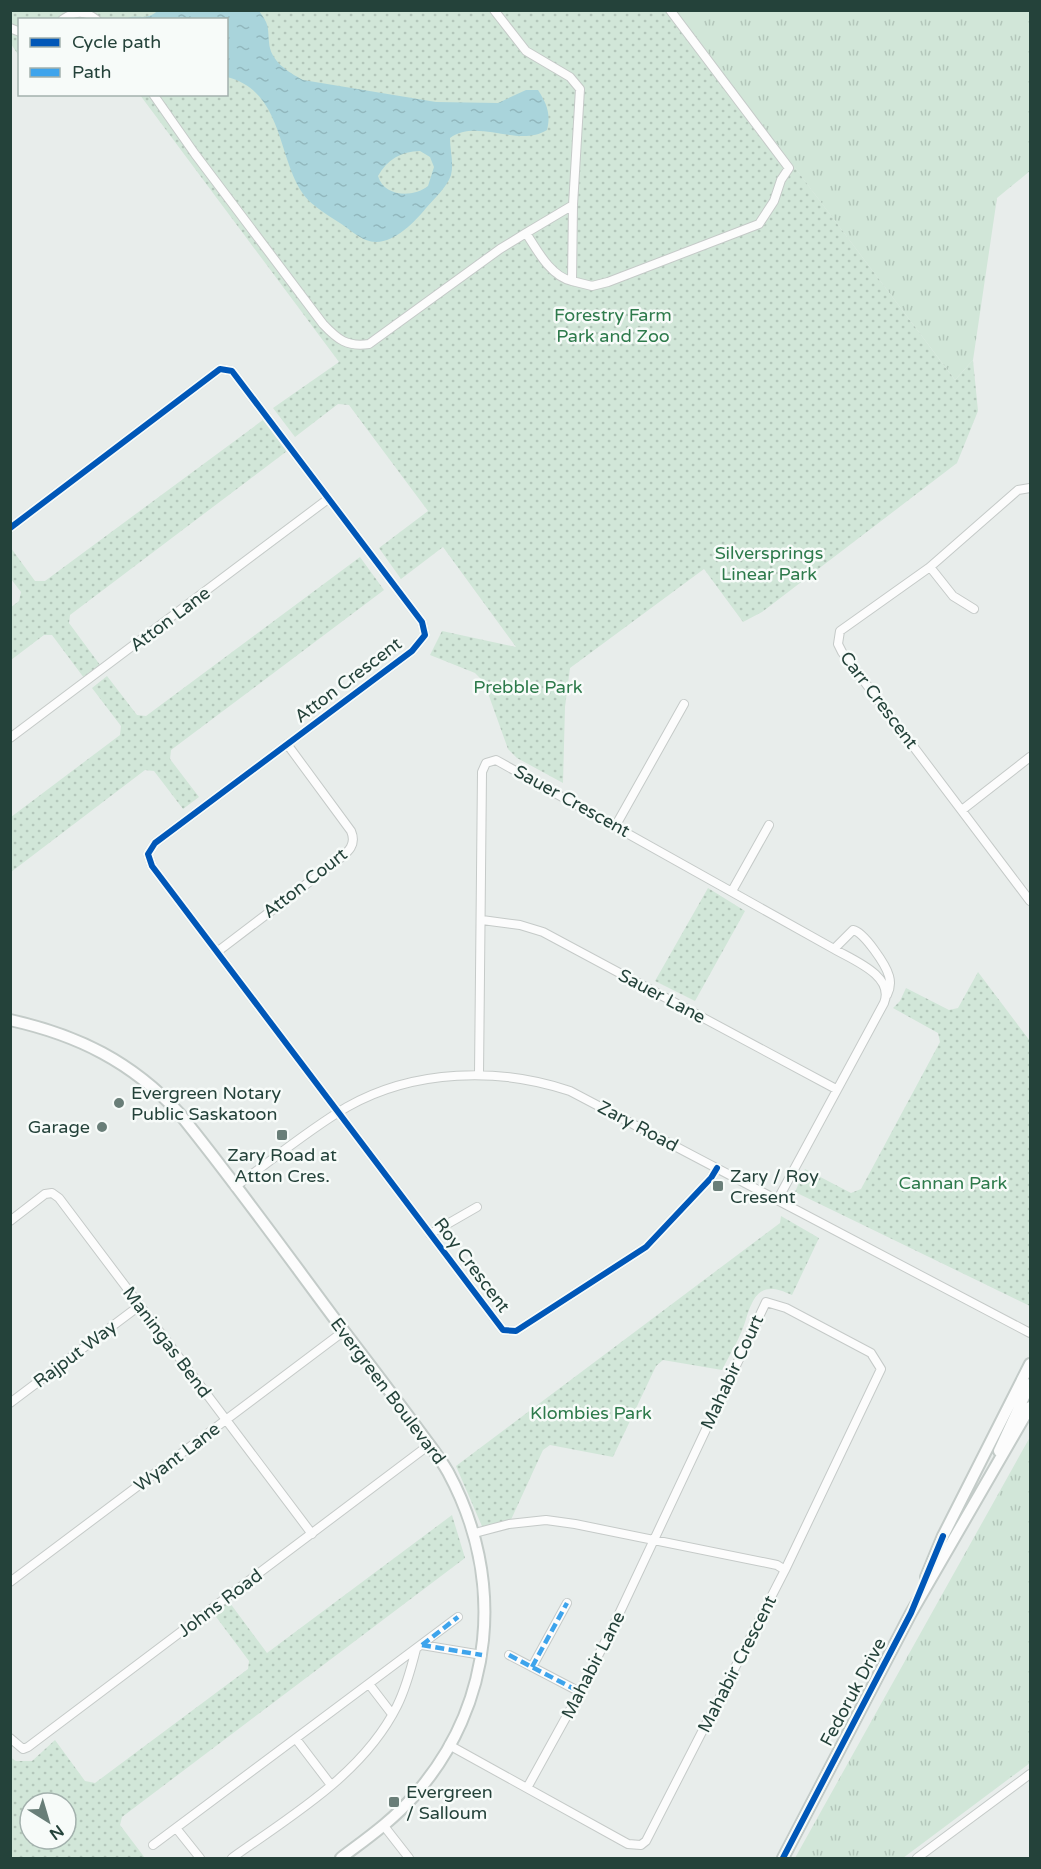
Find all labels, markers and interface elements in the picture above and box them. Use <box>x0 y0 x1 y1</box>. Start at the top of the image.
legend <box>18 18 228 96</box>
text: Cycle path <box>72 31 161 53</box>
text: Path <box>72 61 111 83</box>
park label: Forestry Farm Park and Zoo <box>554 304 672 347</box>
park label: Silversprings Linear Park <box>715 542 823 585</box>
street label: Atton Lane <box>125 582 215 656</box>
street label: Atton Crescent <box>290 633 406 727</box>
street label: Carr Crescent <box>835 647 923 753</box>
park label: Prebble Park <box>473 676 583 698</box>
street label: Sauer Crescent <box>510 760 634 842</box>
street label: Atton Court <box>258 843 352 923</box>
street label: Sauer Lane <box>615 964 709 1028</box>
place label: Evergreen Notary Public Saskatoon <box>131 1082 281 1125</box>
marker: Evergreen Notary Public Saskatoon <box>112 1096 126 1110</box>
street label: Zary Road <box>594 1096 682 1156</box>
place label: Garage <box>28 1116 90 1138</box>
marker: Garage <box>95 1120 109 1134</box>
marker: Zary Road at Atton Cres. <box>275 1128 289 1142</box>
place label: Zary Road at Atton Cres. <box>227 1144 337 1187</box>
place label: Zary / Roy Cresent <box>730 1165 819 1208</box>
park label: Cannan Park <box>899 1172 1008 1194</box>
marker: Zary / Roy Cresent <box>711 1179 725 1193</box>
street label: Roy Crescent <box>429 1213 515 1317</box>
street label: Maningas Bend <box>118 1282 216 1402</box>
street label: Mahabir Court <box>696 1311 768 1433</box>
street label: Evergreen Boulevard <box>326 1313 450 1469</box>
street label: Rajput Way <box>29 1315 121 1392</box>
park label: Klombies Park <box>530 1402 652 1424</box>
street label: Wyant Lane <box>130 1418 224 1496</box>
street label: Johns Road <box>174 1564 266 1642</box>
street label: Mahabir Crescent <box>693 1592 781 1736</box>
street label: Mahabir Lane <box>556 1608 630 1722</box>
street label: Fedoruk Drive <box>815 1634 891 1750</box>
place label: Evergreen / Salloum <box>406 1781 493 1824</box>
north arrow <box>18 1791 78 1851</box>
marker: Evergreen / Salloum <box>387 1795 401 1809</box>
text: N <box>45 1820 68 1844</box>

